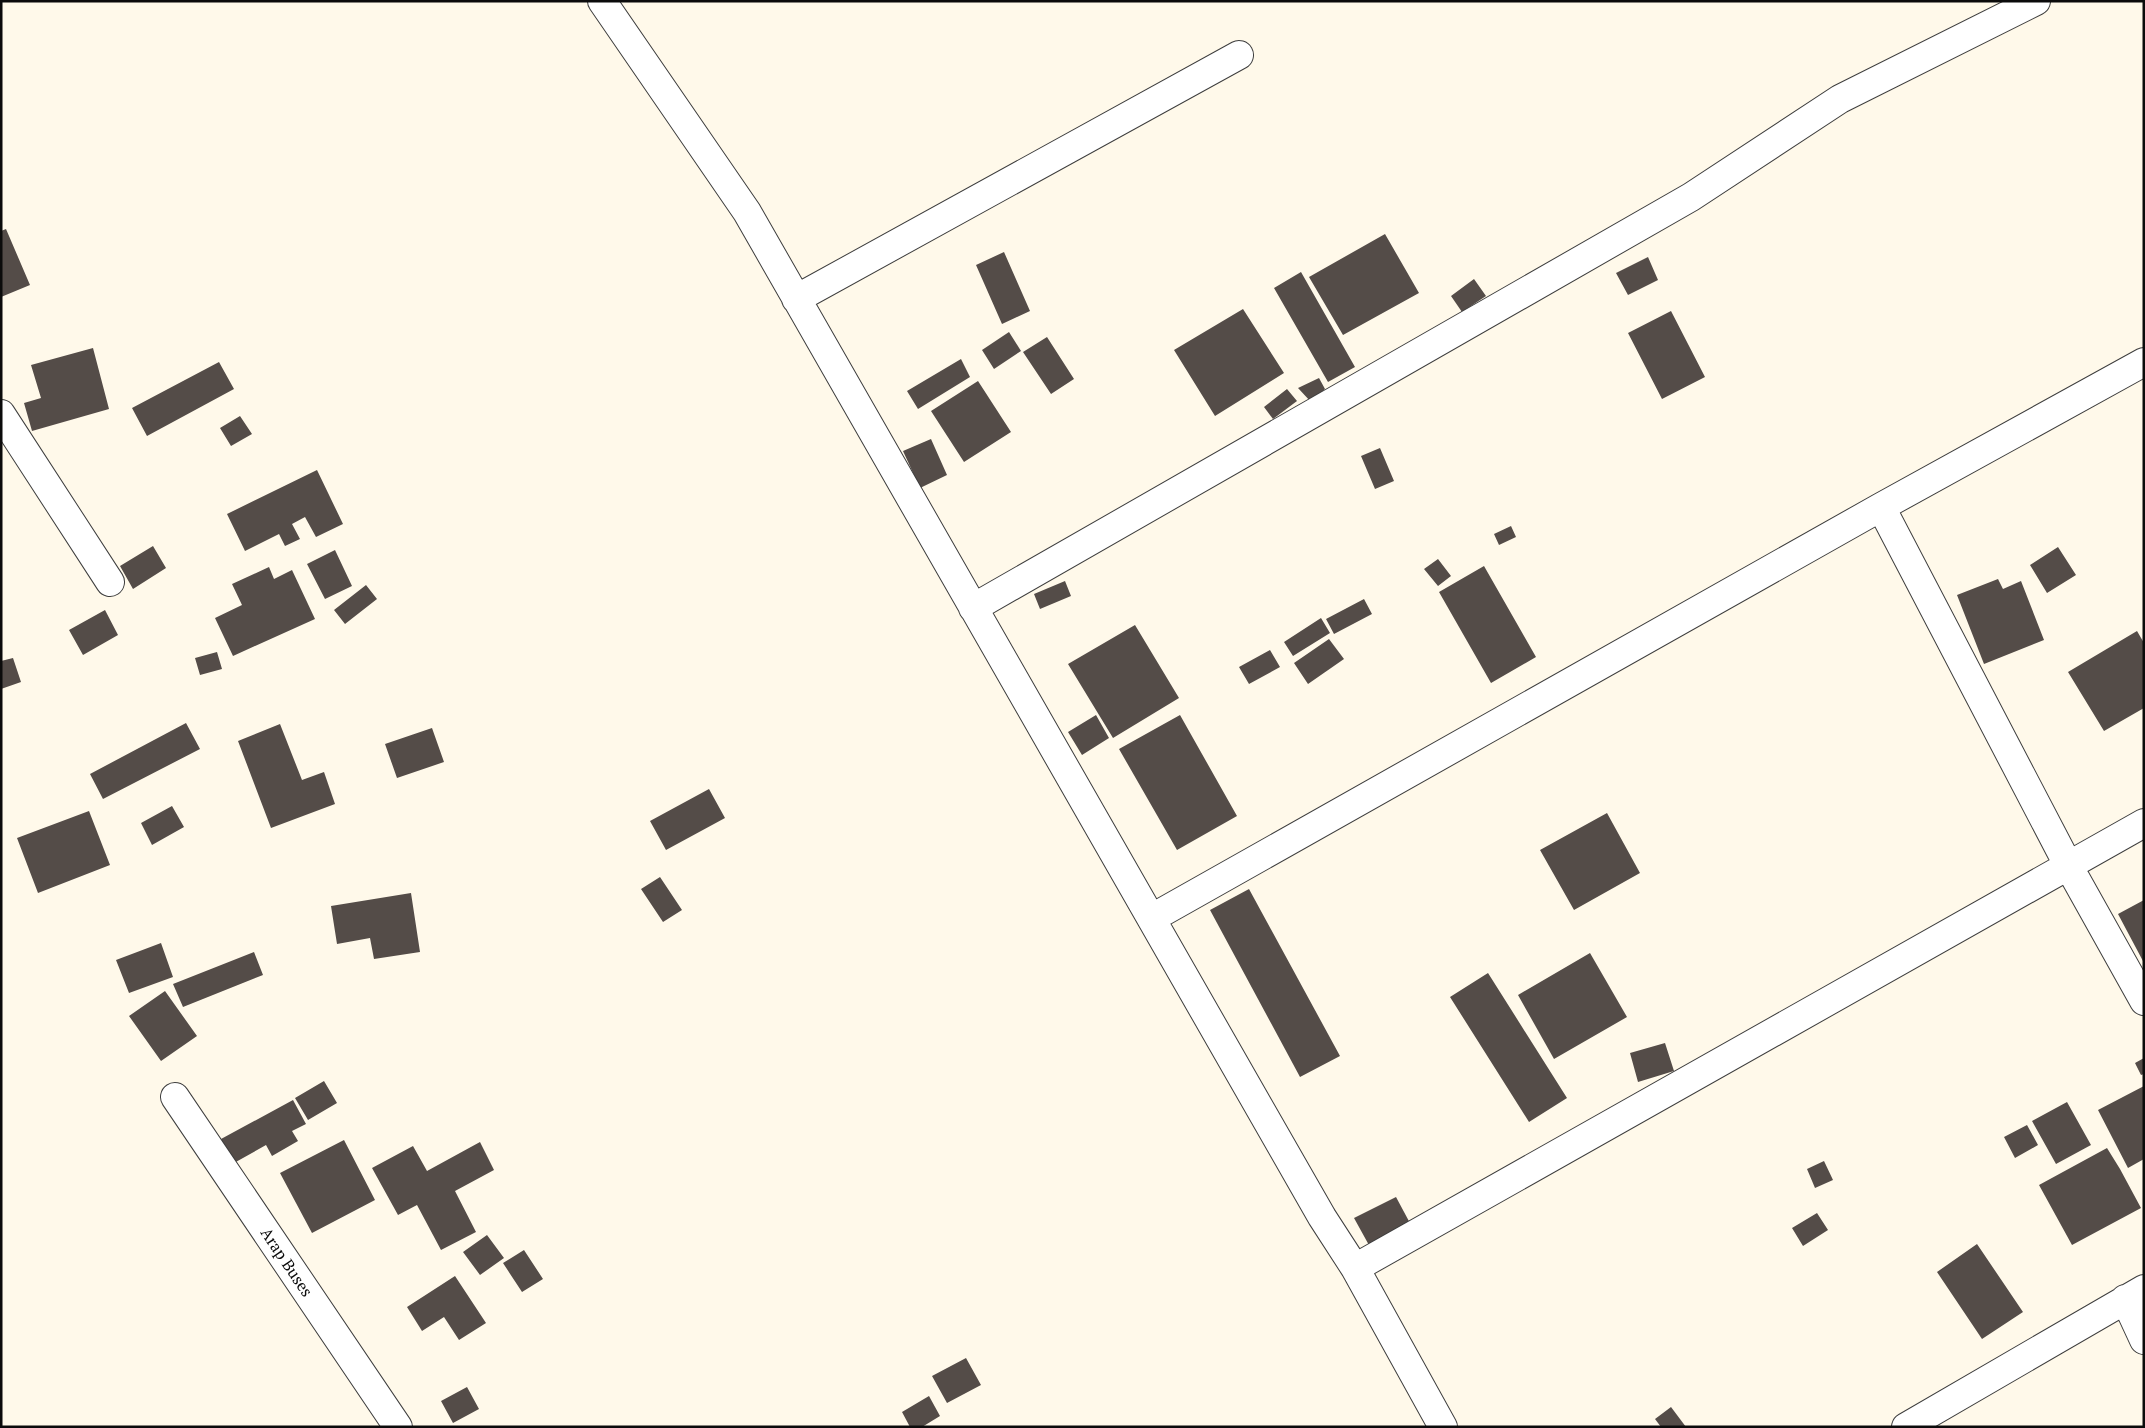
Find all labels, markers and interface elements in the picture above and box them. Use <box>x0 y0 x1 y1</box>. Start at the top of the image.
street label: Arap Buses <box>256 1223 318 1301</box>

